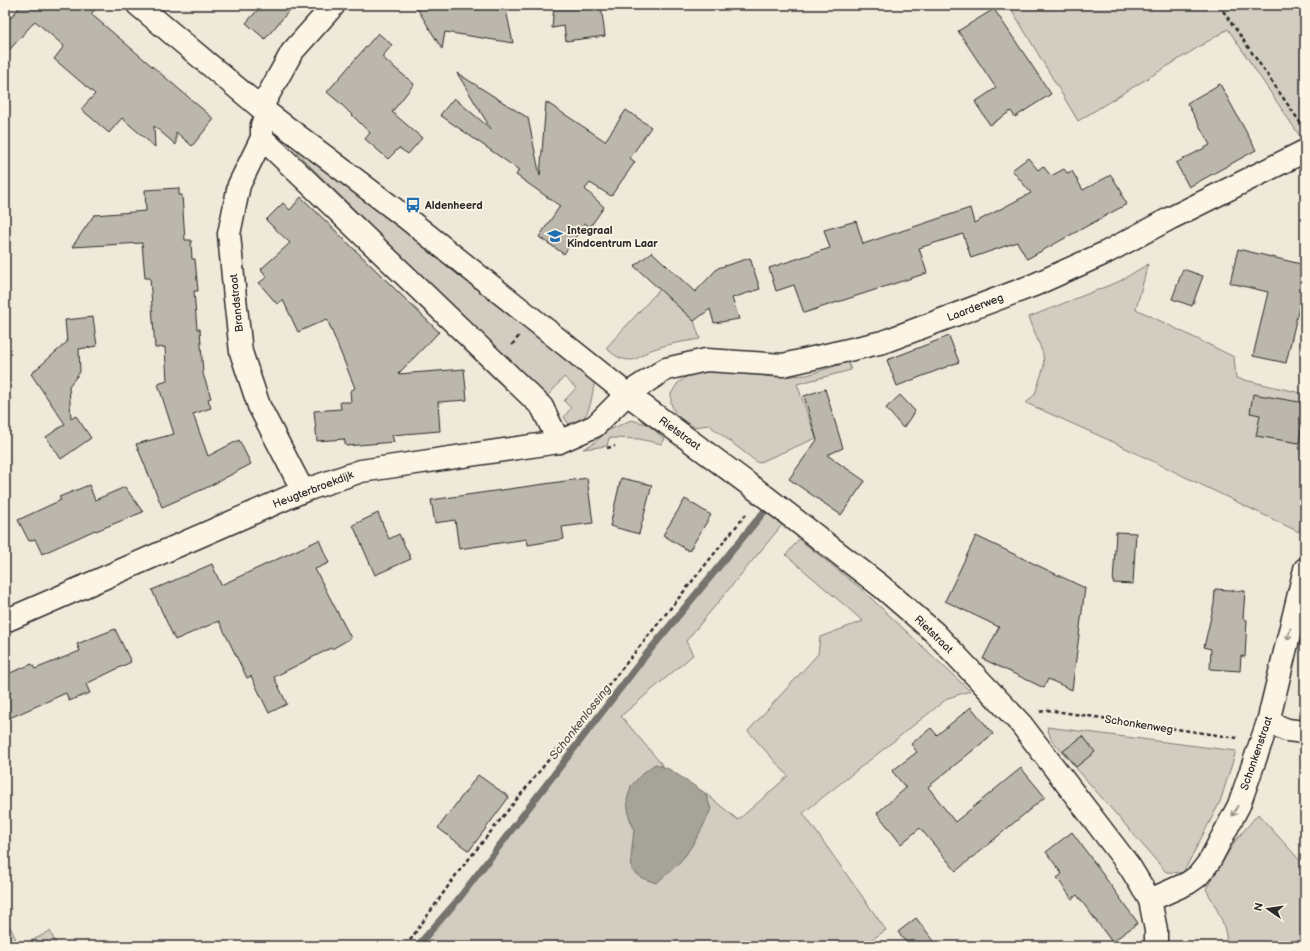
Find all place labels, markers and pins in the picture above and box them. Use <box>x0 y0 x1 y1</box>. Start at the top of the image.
bus stop icon: Aldenheerd <box>404 196 422 214</box>
place label: Aldenheerd <box>424 199 483 212</box>
place label: Integraal Kindcentrum Laar <box>567 224 658 250</box>
school or university icon: Integraal Kindcentrum Laar <box>546 227 564 245</box>

